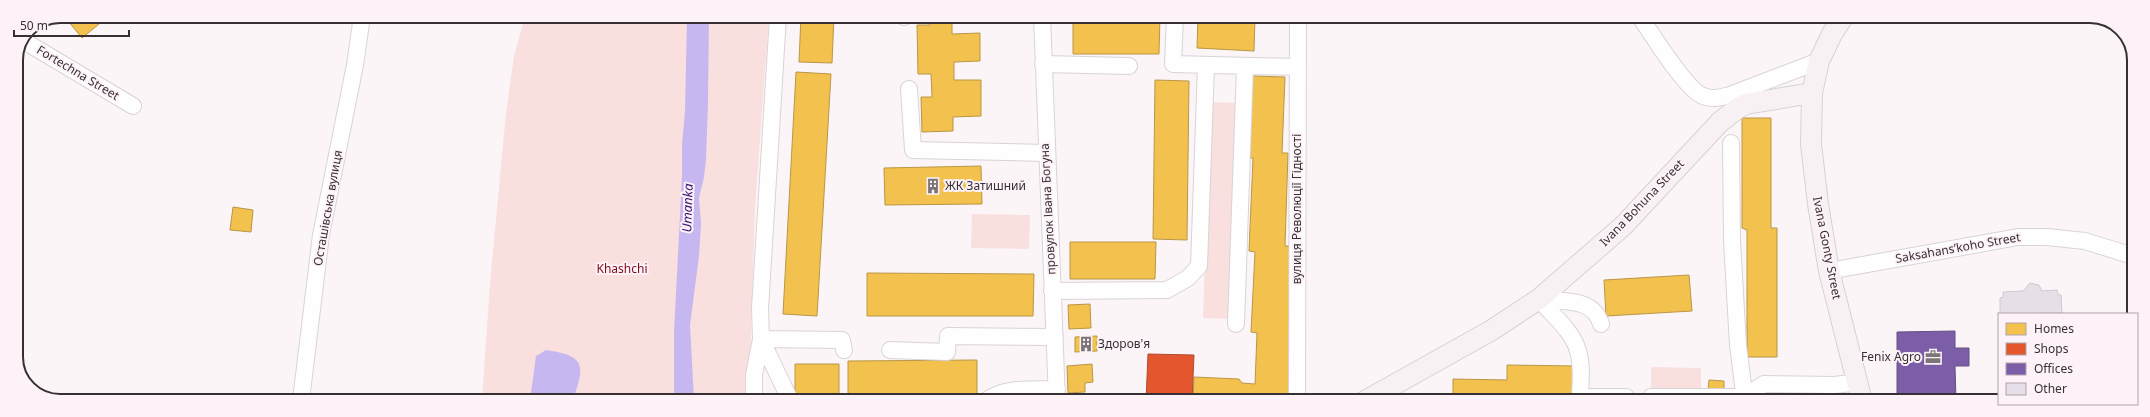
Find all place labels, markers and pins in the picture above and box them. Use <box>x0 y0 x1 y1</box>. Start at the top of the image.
building icon: ЖК Затишний <box>924 177 942 195</box>
place label: ЖК Затишний <box>945 177 1026 194</box>
building icon: Здоров'я <box>1077 335 1095 353</box>
place label: Здоров'я <box>1098 335 1150 352</box>
place label: Fenix Agro <box>1861 348 1921 365</box>
office icon: Fenix Agro <box>1924 348 1942 366</box>

